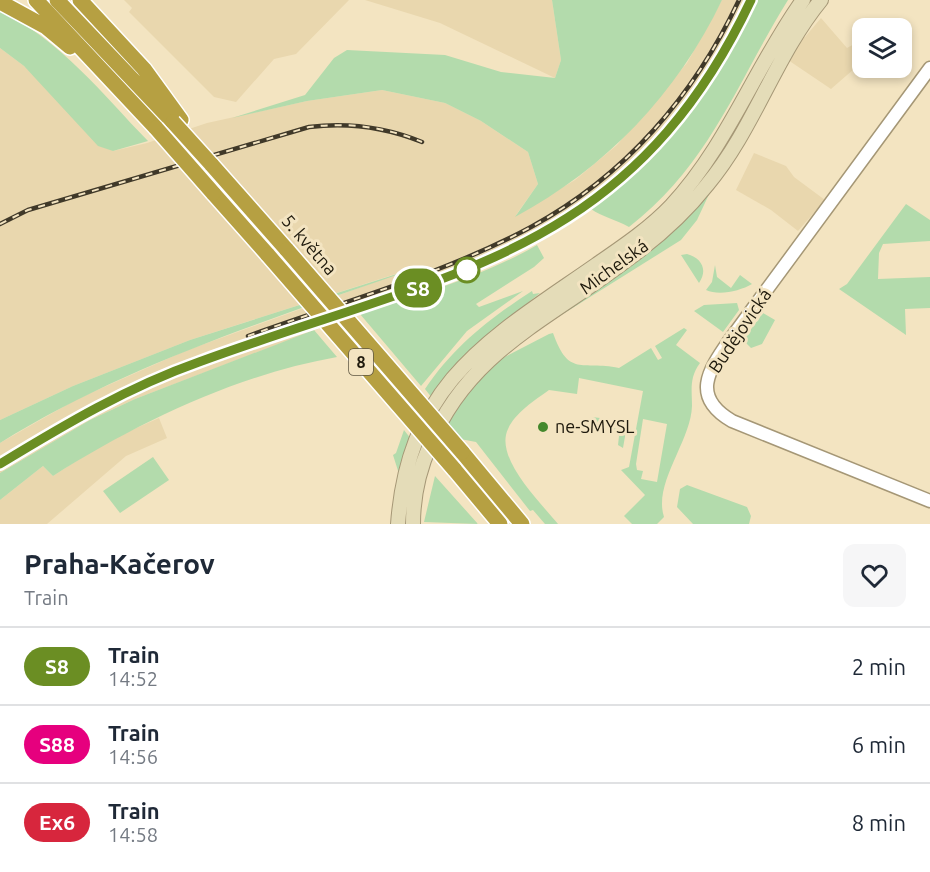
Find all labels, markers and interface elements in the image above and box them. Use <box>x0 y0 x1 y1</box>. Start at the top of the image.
map controls <box>852 18 912 78</box>
button: layers <box>852 18 912 78</box>
street label: 5. května <box>278 210 341 278</box>
street label: Michelská <box>575 235 651 298</box>
unlabelled marker <box>454 257 480 283</box>
line badge: S8 <box>391 268 445 308</box>
text: S8 <box>406 276 430 300</box>
street label: Budějovická <box>704 285 775 376</box>
road number: 8 <box>349 349 373 375</box>
place label: ne-SMYSL <box>555 416 635 436</box>
marker: ne-SMYSL <box>536 420 550 434</box>
button: heart <box>843 544 906 607</box>
text: Praha-Kačerov <box>24 548 215 579</box>
text: Train <box>24 586 69 609</box>
text: Train <box>108 642 160 667</box>
text: S8 <box>45 654 69 678</box>
text: 2 min <box>852 654 906 679</box>
text: 14:52 <box>108 667 158 690</box>
text: Train <box>108 720 160 745</box>
text: S88 <box>39 732 75 756</box>
text: 6 min <box>852 732 906 757</box>
text: 14:56 <box>108 745 158 768</box>
text: Train <box>108 798 160 823</box>
text: Ex6 <box>39 810 75 834</box>
text: 8 min <box>852 810 906 835</box>
text: 14:58 <box>108 823 158 846</box>

